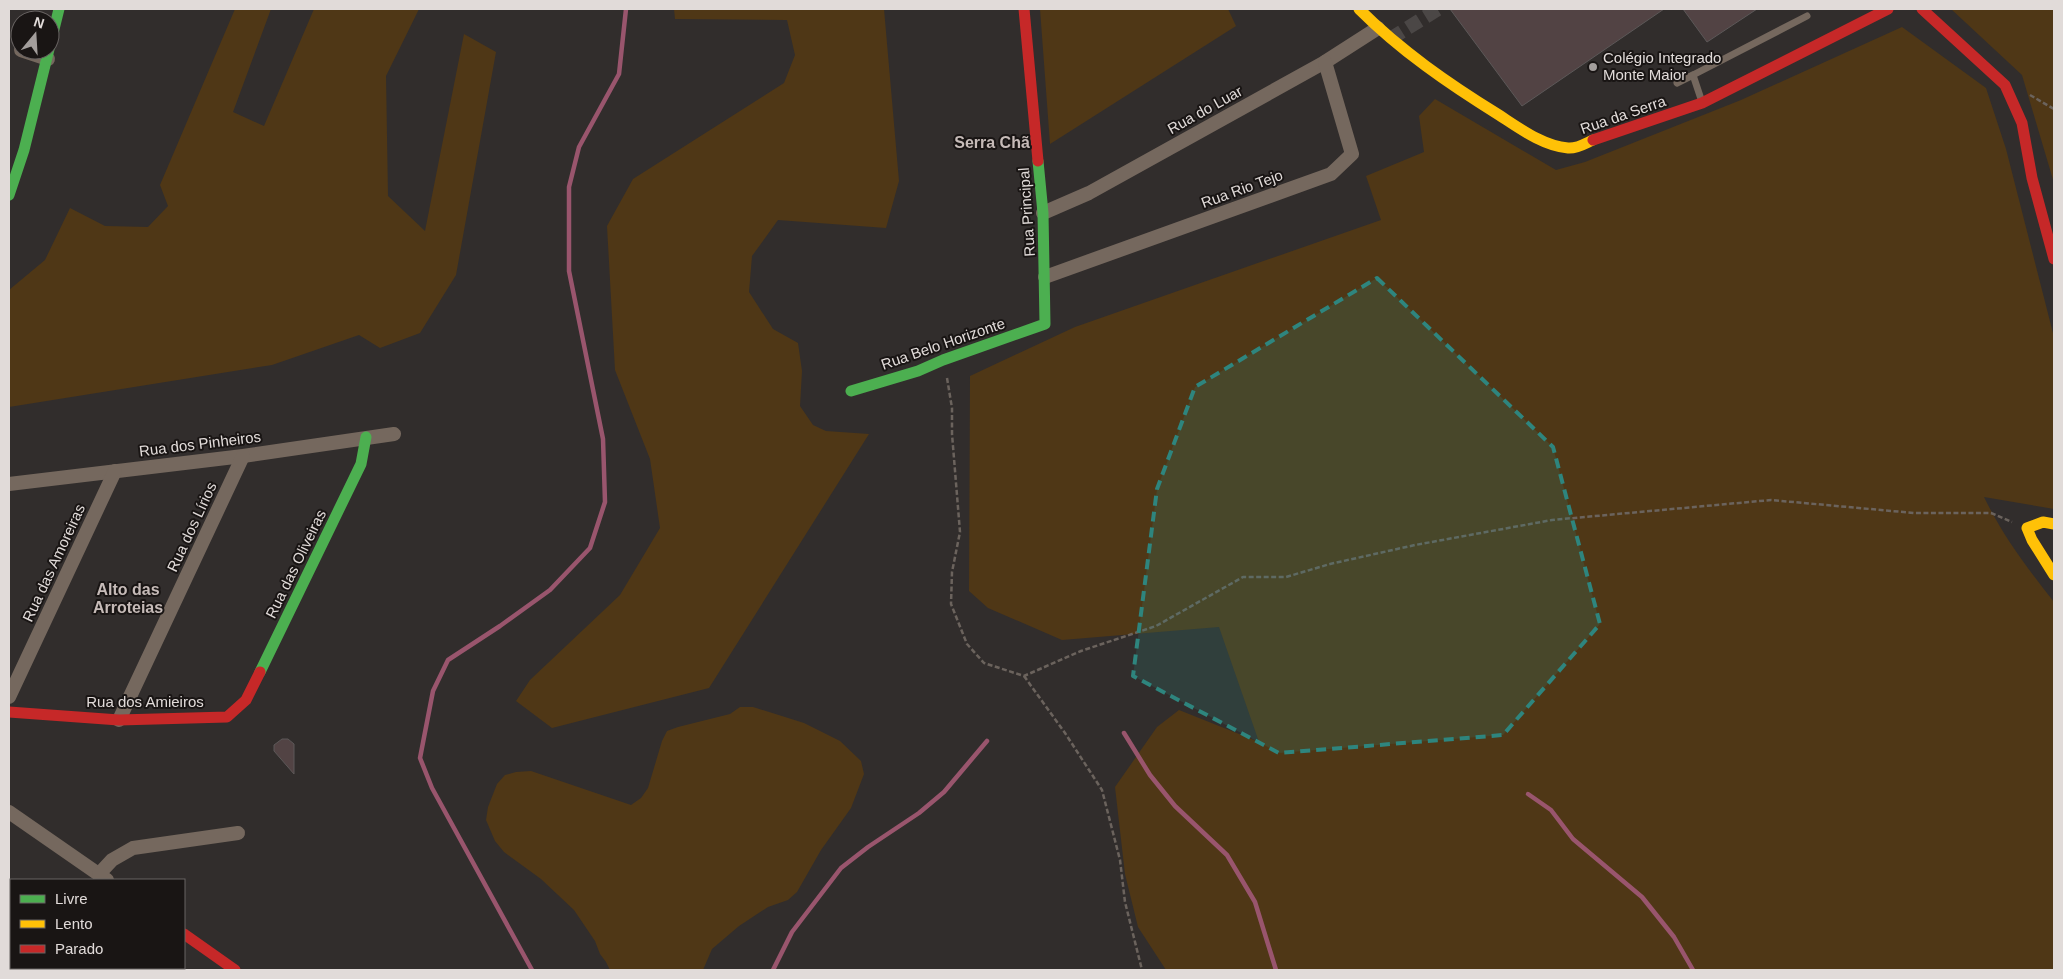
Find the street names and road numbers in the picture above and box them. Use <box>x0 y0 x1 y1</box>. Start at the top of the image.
street label: Rua do Luar <box>1165 82 1245 137</box>
street label: Rua da Serra <box>1578 92 1668 137</box>
street label: Rua Rio Tejo <box>1199 166 1285 211</box>
street label: Rua Principal <box>1015 167 1038 257</box>
street label: Rua Belo Horizonte <box>879 314 1007 373</box>
street label: Rua dos Pinheiros <box>138 428 262 459</box>
street label: Rua dos Lírios <box>163 479 220 574</box>
street label: Rua das Amoreiras <box>19 501 88 624</box>
street label: Rua das Oliveiras <box>262 507 329 621</box>
street label: Rua dos Amieiros <box>86 693 204 710</box>

